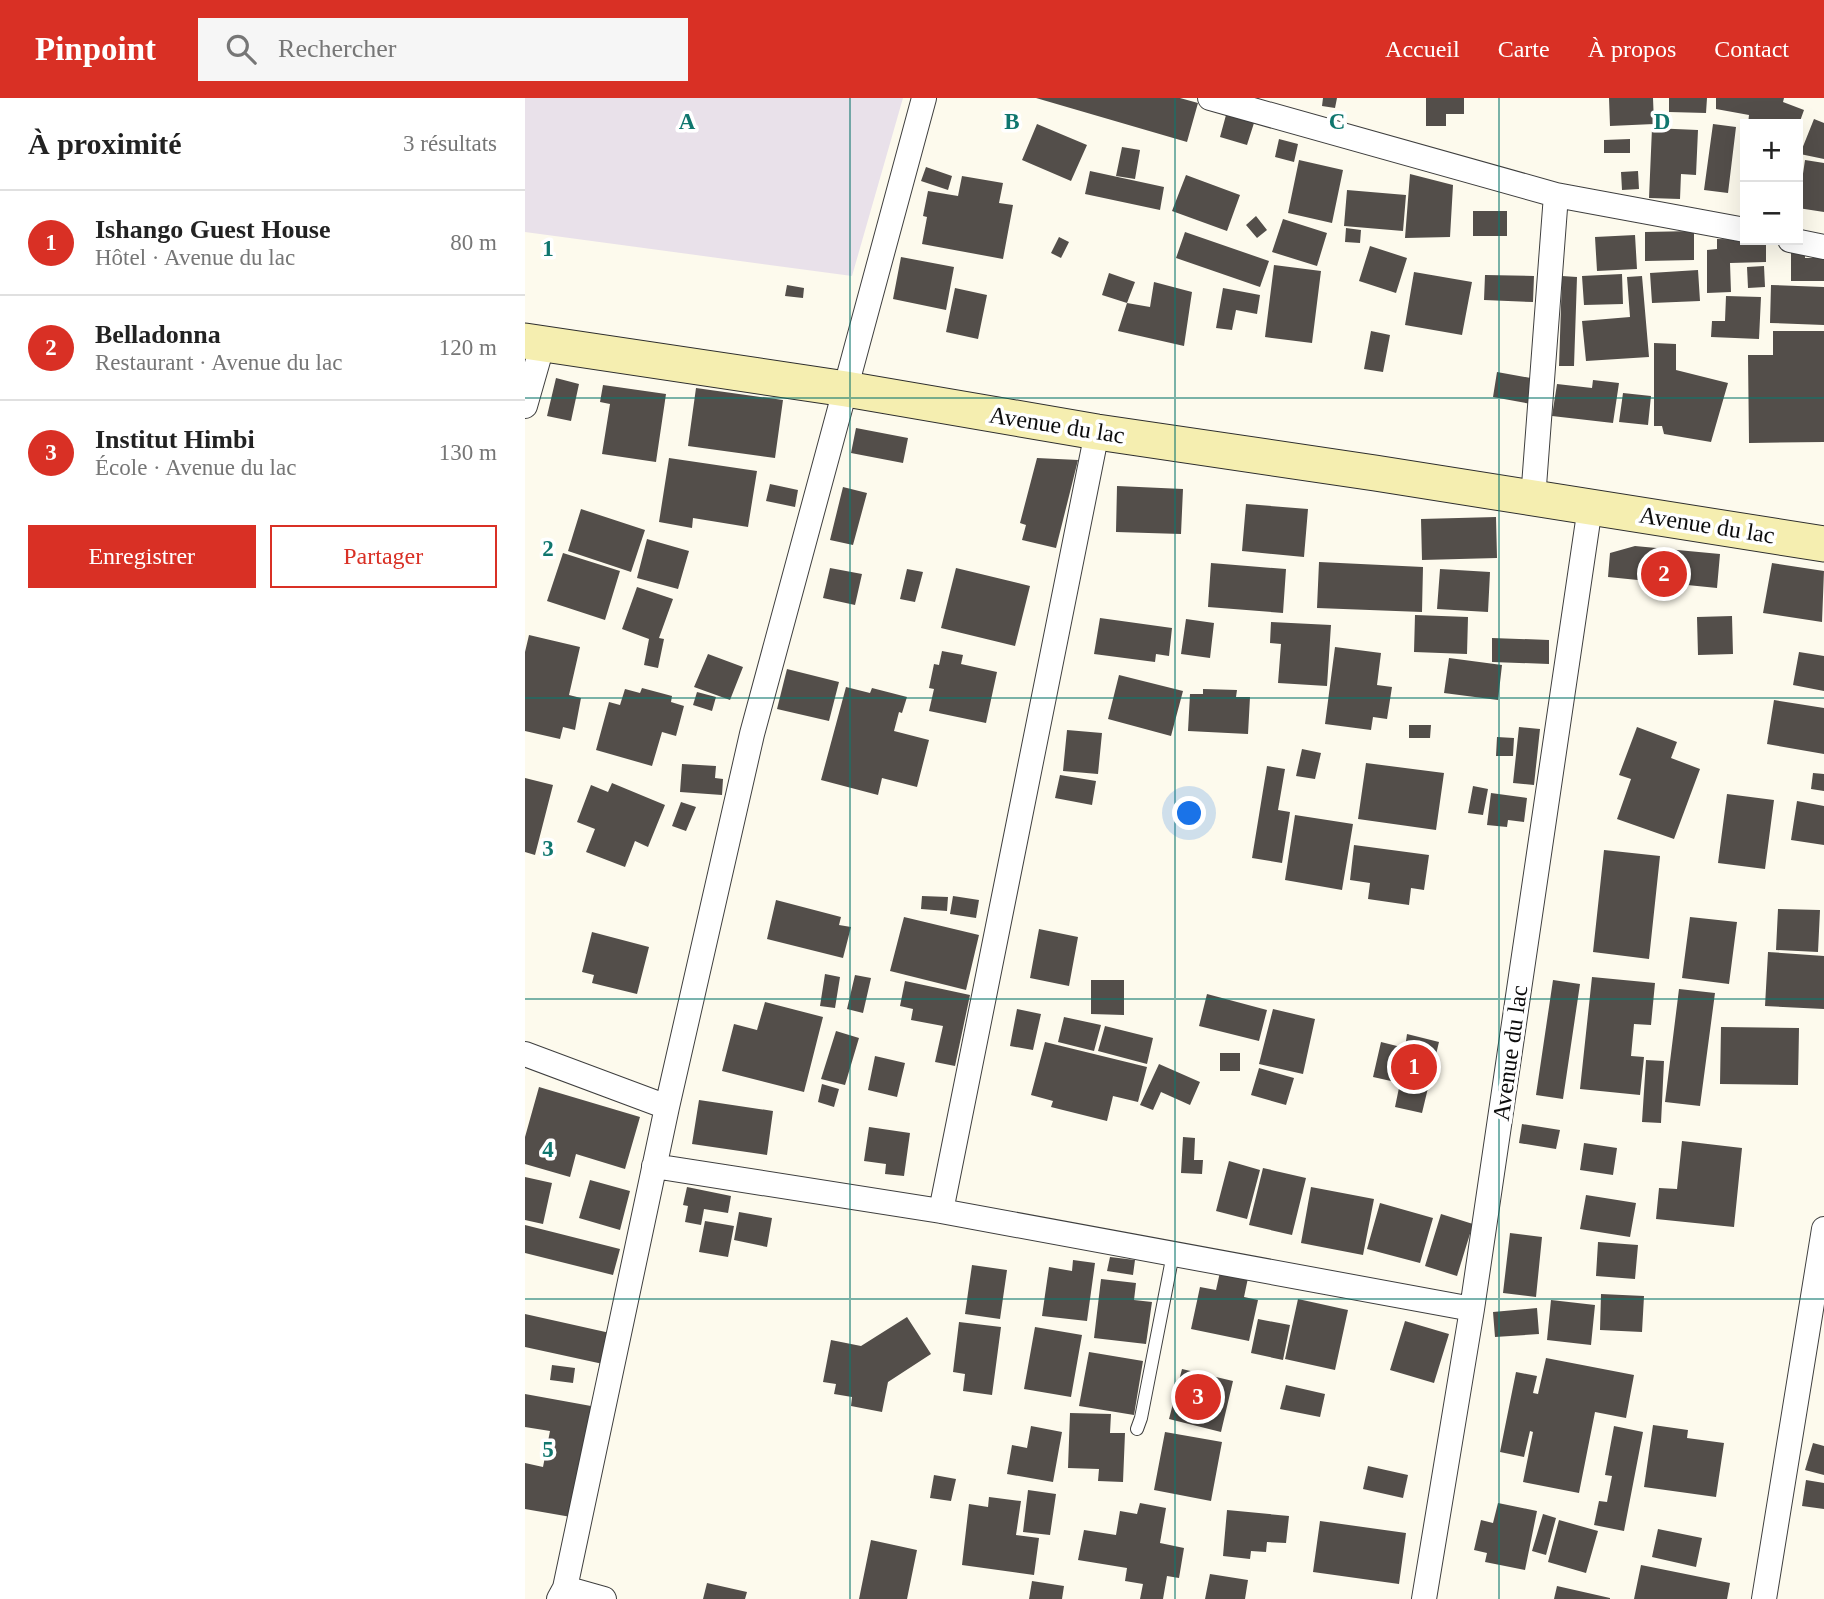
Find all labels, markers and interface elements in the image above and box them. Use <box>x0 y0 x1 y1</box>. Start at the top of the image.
search box <box>198 18 688 81</box>
icon: search <box>222 30 260 68</box>
text: Pinpoint <box>35 31 156 67</box>
text: Rechercher <box>278 34 396 63</box>
text: Accueil <box>1385 36 1460 62</box>
text: Carte <box>1498 36 1550 62</box>
text: À propos <box>1588 36 1676 62</box>
text: Contact <box>1714 36 1789 62</box>
text: A <box>679 109 696 134</box>
text: B <box>1004 109 1020 134</box>
text: C <box>1329 109 1345 134</box>
text: D <box>1654 109 1670 134</box>
map controls <box>1740 119 1803 245</box>
button: + <box>1740 119 1803 182</box>
text: À proximité <box>28 127 182 160</box>
text: 3 résultats <box>403 131 497 156</box>
button: − <box>1740 182 1803 245</box>
text: Ishango Guest House <box>95 215 331 244</box>
text: 1 <box>45 230 57 255</box>
text: 80 m <box>450 230 497 255</box>
text: 1 <box>542 236 554 261</box>
text: Hôtel · Avenue du lac <box>95 245 295 270</box>
text: Belladonna <box>95 320 221 349</box>
text: 2 <box>45 335 57 360</box>
text: 120 m <box>439 335 497 360</box>
text: Restaurant · Avenue du lac <box>95 350 342 375</box>
street label: Avenue du lac <box>987 401 1127 449</box>
text: Institut Himbi <box>95 425 255 454</box>
text: 3 <box>45 440 57 465</box>
text: 130 m <box>439 440 497 465</box>
text: École · Avenue du lac <box>95 455 296 480</box>
street label: Avenue du lac <box>1637 501 1777 549</box>
button: Enregistrer <box>28 525 256 588</box>
button: Partager <box>270 525 497 588</box>
text: 2 <box>542 536 554 561</box>
pin: 2 <box>1641 548 1687 600</box>
your location <box>1172 796 1206 830</box>
text: 3 <box>542 836 554 861</box>
street label: Avenue du lac <box>1488 983 1532 1123</box>
pin: 1 <box>1391 1041 1437 1093</box>
text: 4 <box>542 1137 554 1162</box>
pin: 3 <box>1175 1371 1221 1423</box>
text: 5 <box>542 1437 554 1462</box>

